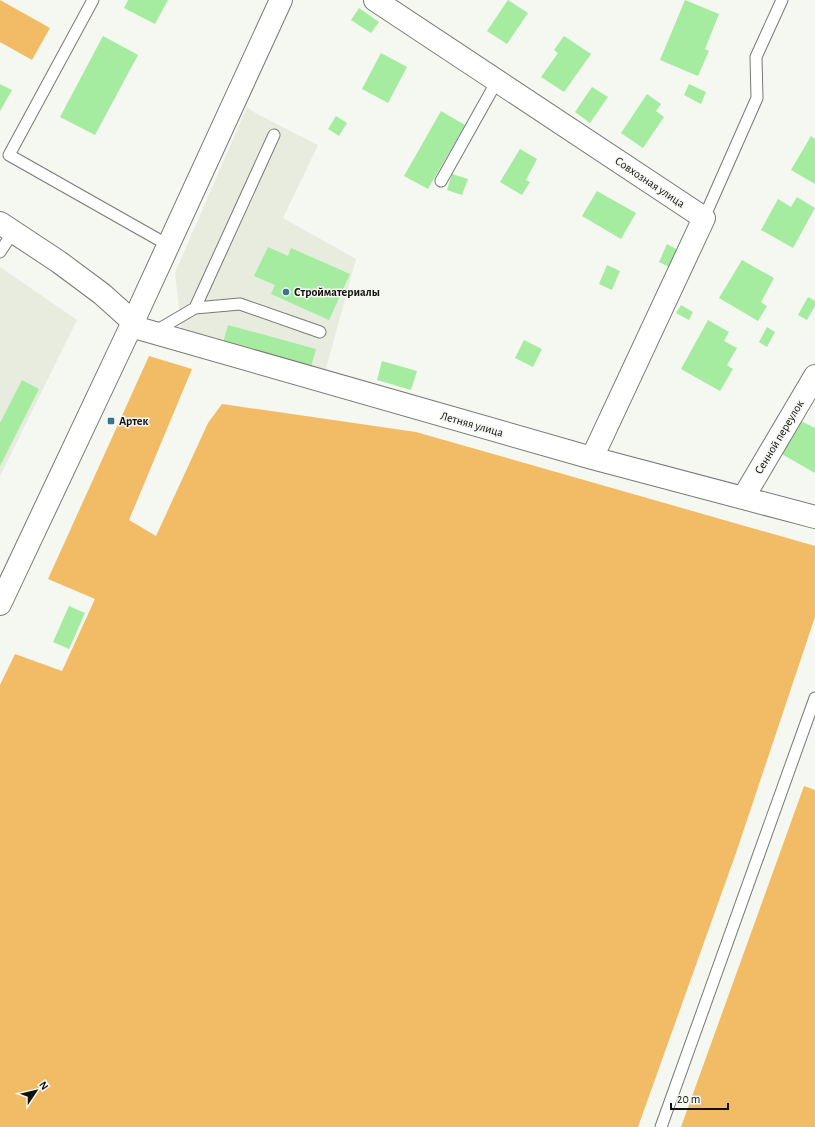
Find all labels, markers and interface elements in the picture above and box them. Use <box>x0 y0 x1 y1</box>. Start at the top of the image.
street label: Совхозная улица <box>612 154 687 211</box>
place label: Стройматериалы <box>294 286 380 298</box>
marker: Стройматериалы <box>281 287 291 297</box>
street label: Сенной переулок <box>752 398 807 477</box>
street label: Летняя улица <box>439 409 505 440</box>
place label: Артек <box>119 415 148 427</box>
marker: Артек <box>106 416 116 426</box>
north arrow <box>16 1071 56 1111</box>
text: N <box>37 1079 50 1092</box>
scale bar <box>671 1085 728 1111</box>
text: 20 m <box>677 1093 700 1105</box>

